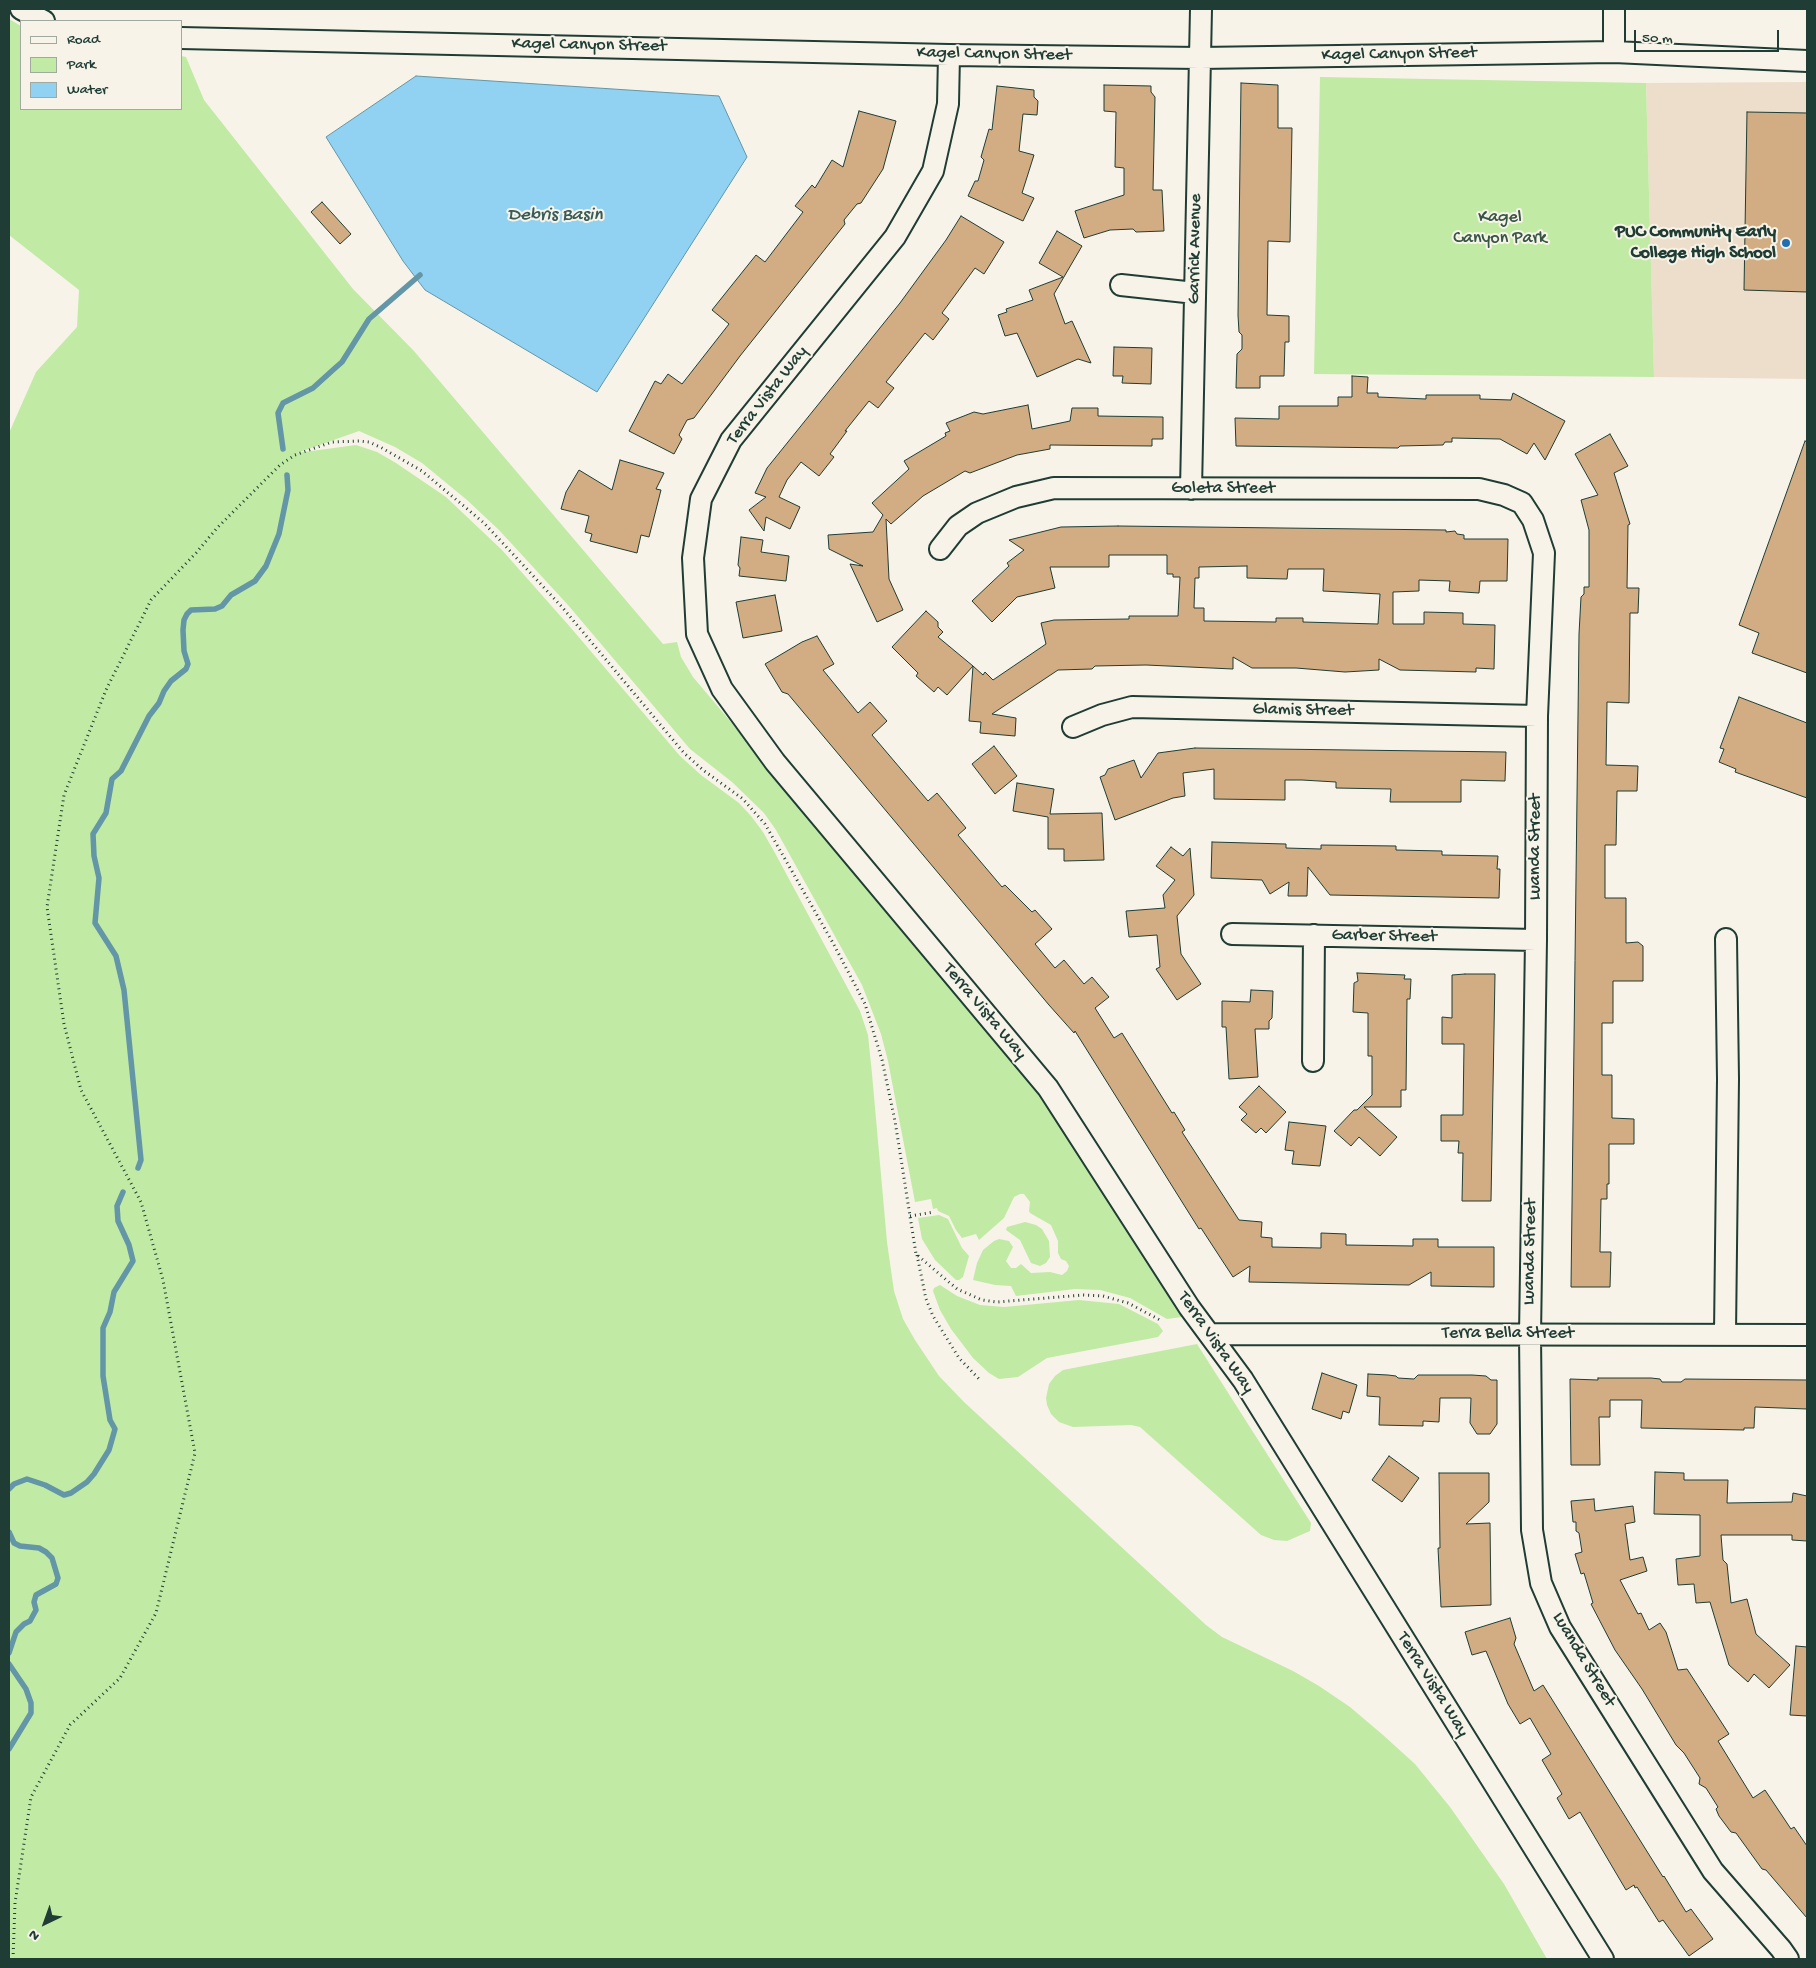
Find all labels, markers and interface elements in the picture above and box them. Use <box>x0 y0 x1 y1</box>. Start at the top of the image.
legend <box>20 20 182 110</box>
scale bar <box>1636 20 1781 52</box>
text: 50 m <box>1642 30 1673 48</box>
text: Road <box>67 31 100 49</box>
street label: Kagel Canyon Street <box>511 34 667 58</box>
street label: Kagel Canyon Street <box>916 43 1072 67</box>
street label: Kagel Canyon Street <box>1321 43 1477 67</box>
text: Park <box>67 56 96 74</box>
text: Water <box>67 81 107 99</box>
street label: Garrick Avenue <box>1184 194 1208 304</box>
water label: Debris Basin <box>508 205 602 227</box>
park label: Kagel Canyon Park <box>1453 207 1547 250</box>
place label: PUC Community Early College High School <box>1615 222 1776 264</box>
marker: PUC Community Early College High School <box>1780 237 1792 249</box>
street label: Terra Vista Way <box>723 342 813 450</box>
street label: Goleta Street <box>1171 478 1275 500</box>
street label: Glamis Street <box>1252 699 1354 723</box>
street label: Luanda Street <box>1525 794 1547 900</box>
street label: Garber Street <box>1331 925 1437 949</box>
street label: Terra Vista Way <box>937 959 1031 1065</box>
street label: Luanda Street <box>1519 1199 1543 1305</box>
street label: Terra Vista Way <box>1172 1288 1258 1398</box>
street label: Terra Bella Street <box>1442 1323 1574 1345</box>
street label: Luanda Street <box>1546 1609 1620 1711</box>
street label: Terra Vista Way <box>1391 1629 1473 1741</box>
north arrow <box>20 1898 70 1948</box>
text: N <box>26 1925 44 1944</box>

